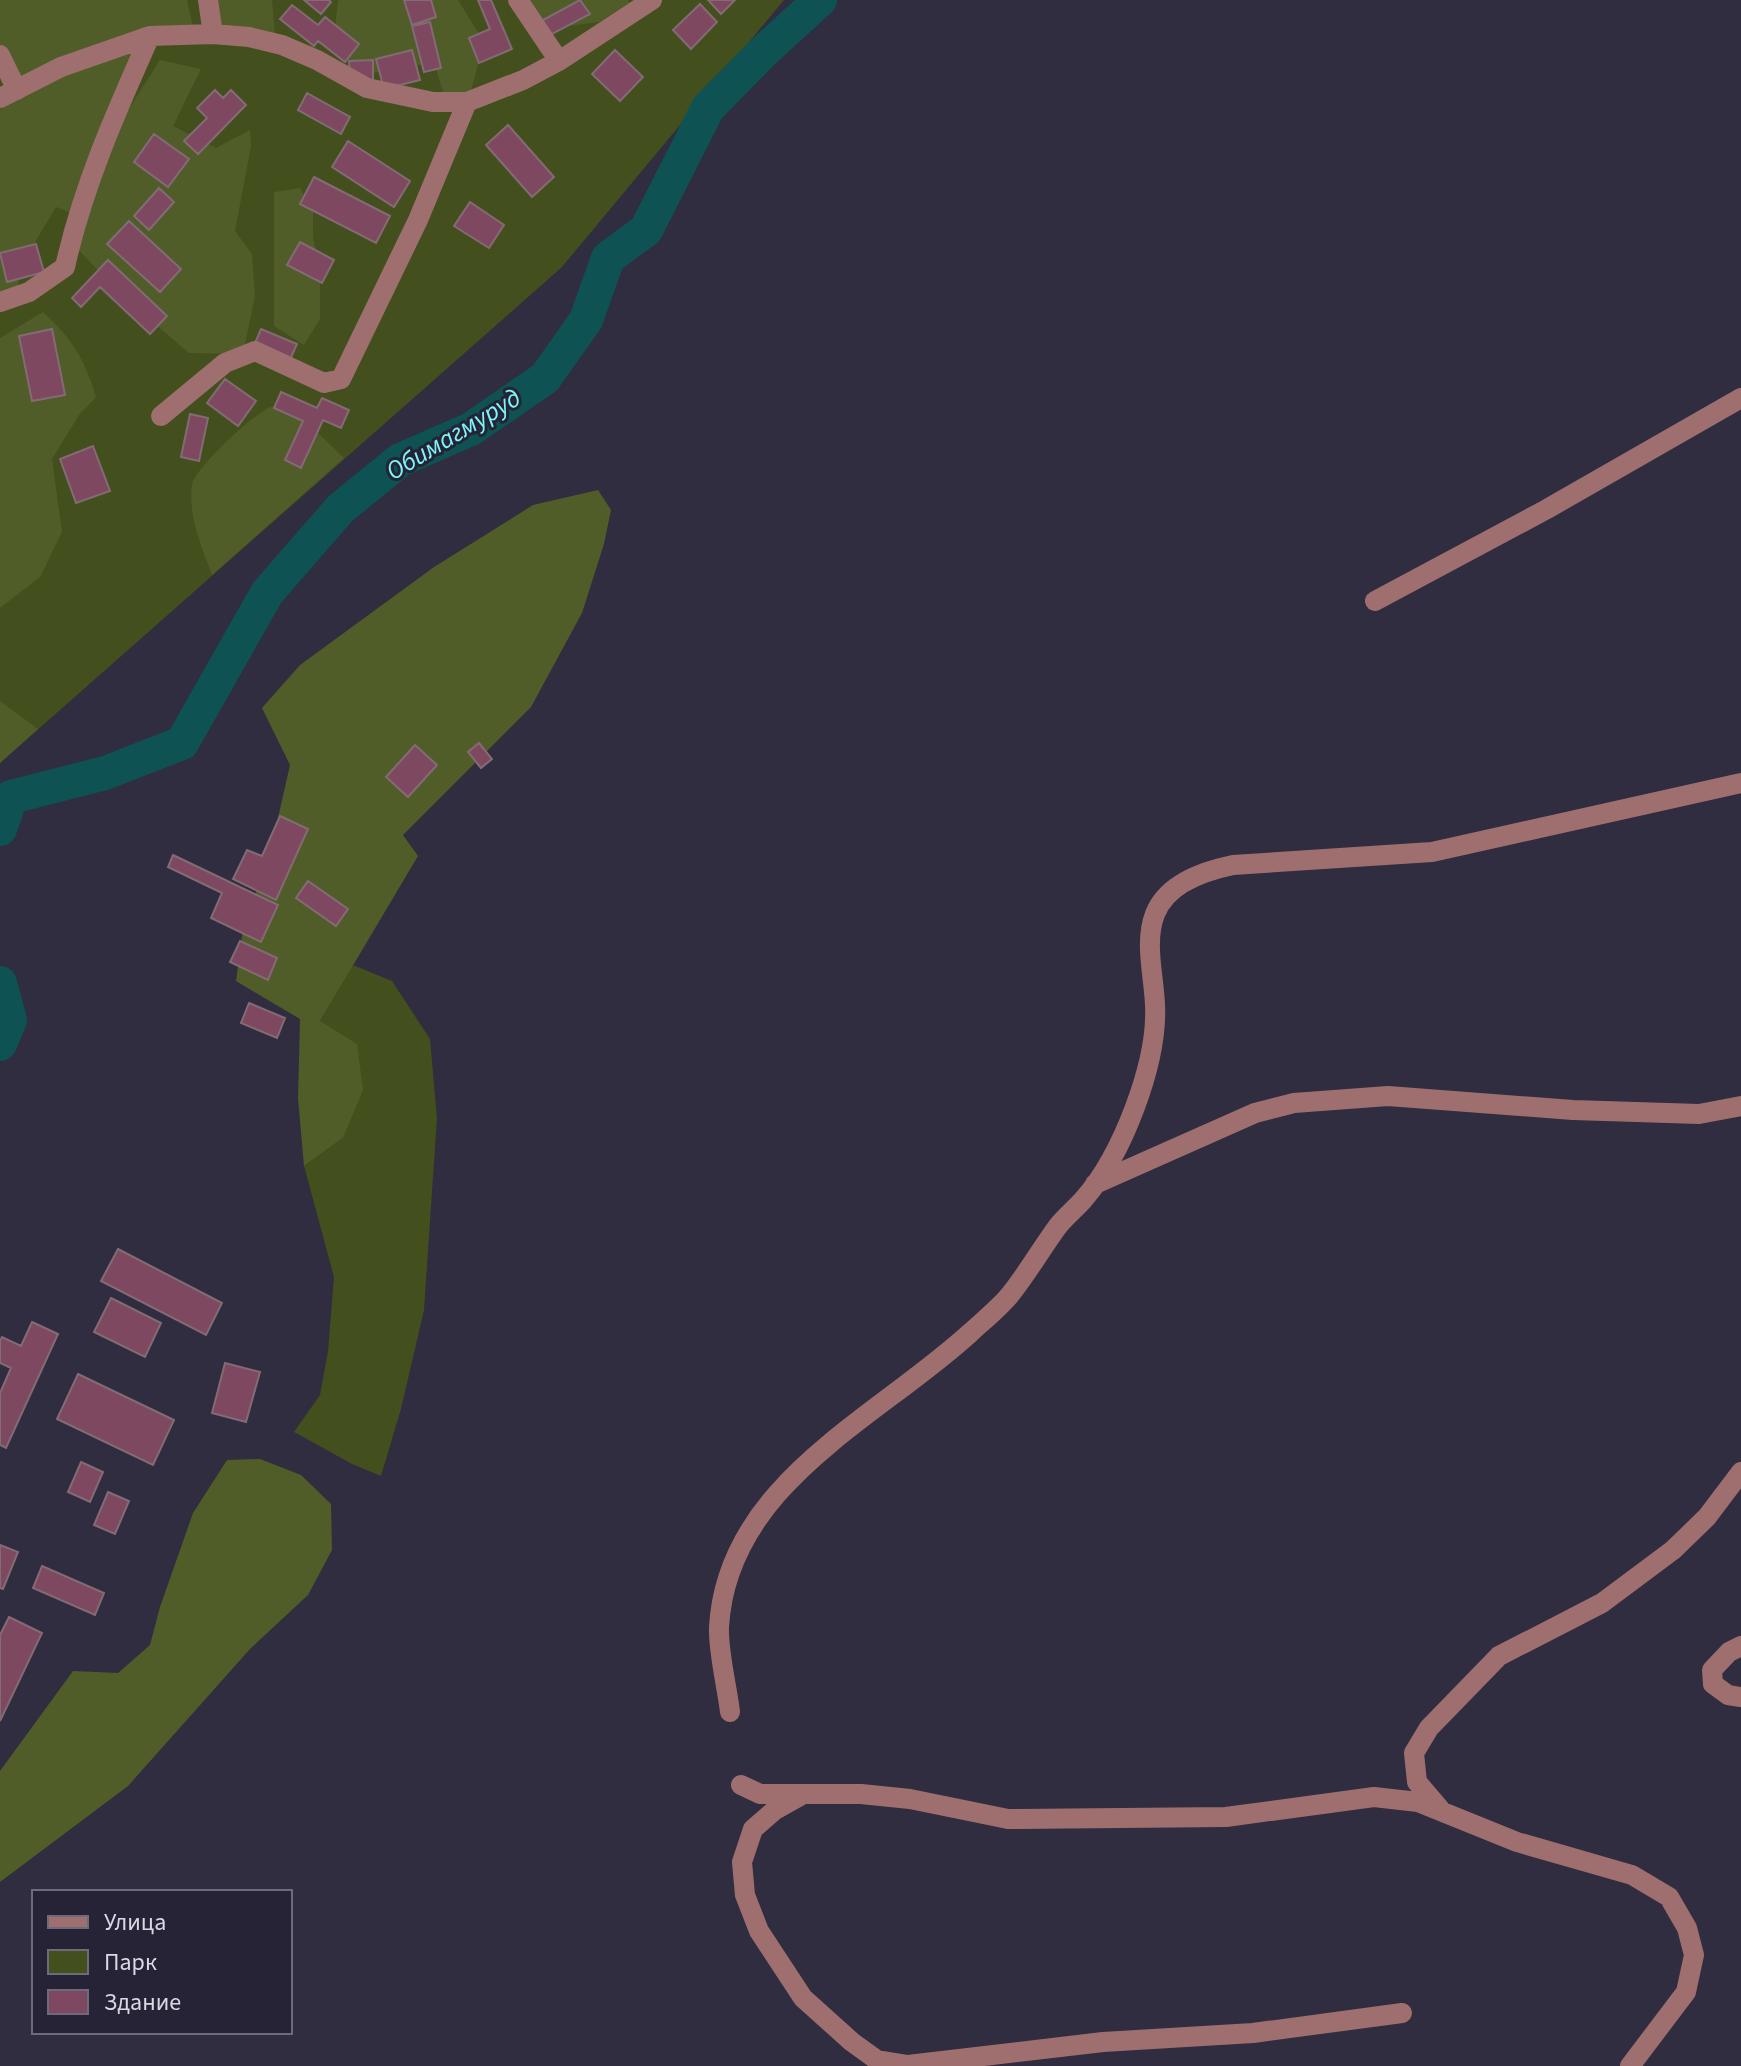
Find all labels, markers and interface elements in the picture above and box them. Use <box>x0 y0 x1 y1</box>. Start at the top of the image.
water label: Обимагмуруд <box>379 380 528 489</box>
legend <box>32 1890 292 2034</box>
text: Улица <box>104 1905 166 1940</box>
text: Парк <box>104 1945 157 1980</box>
text: Здание <box>104 1985 181 2020</box>

